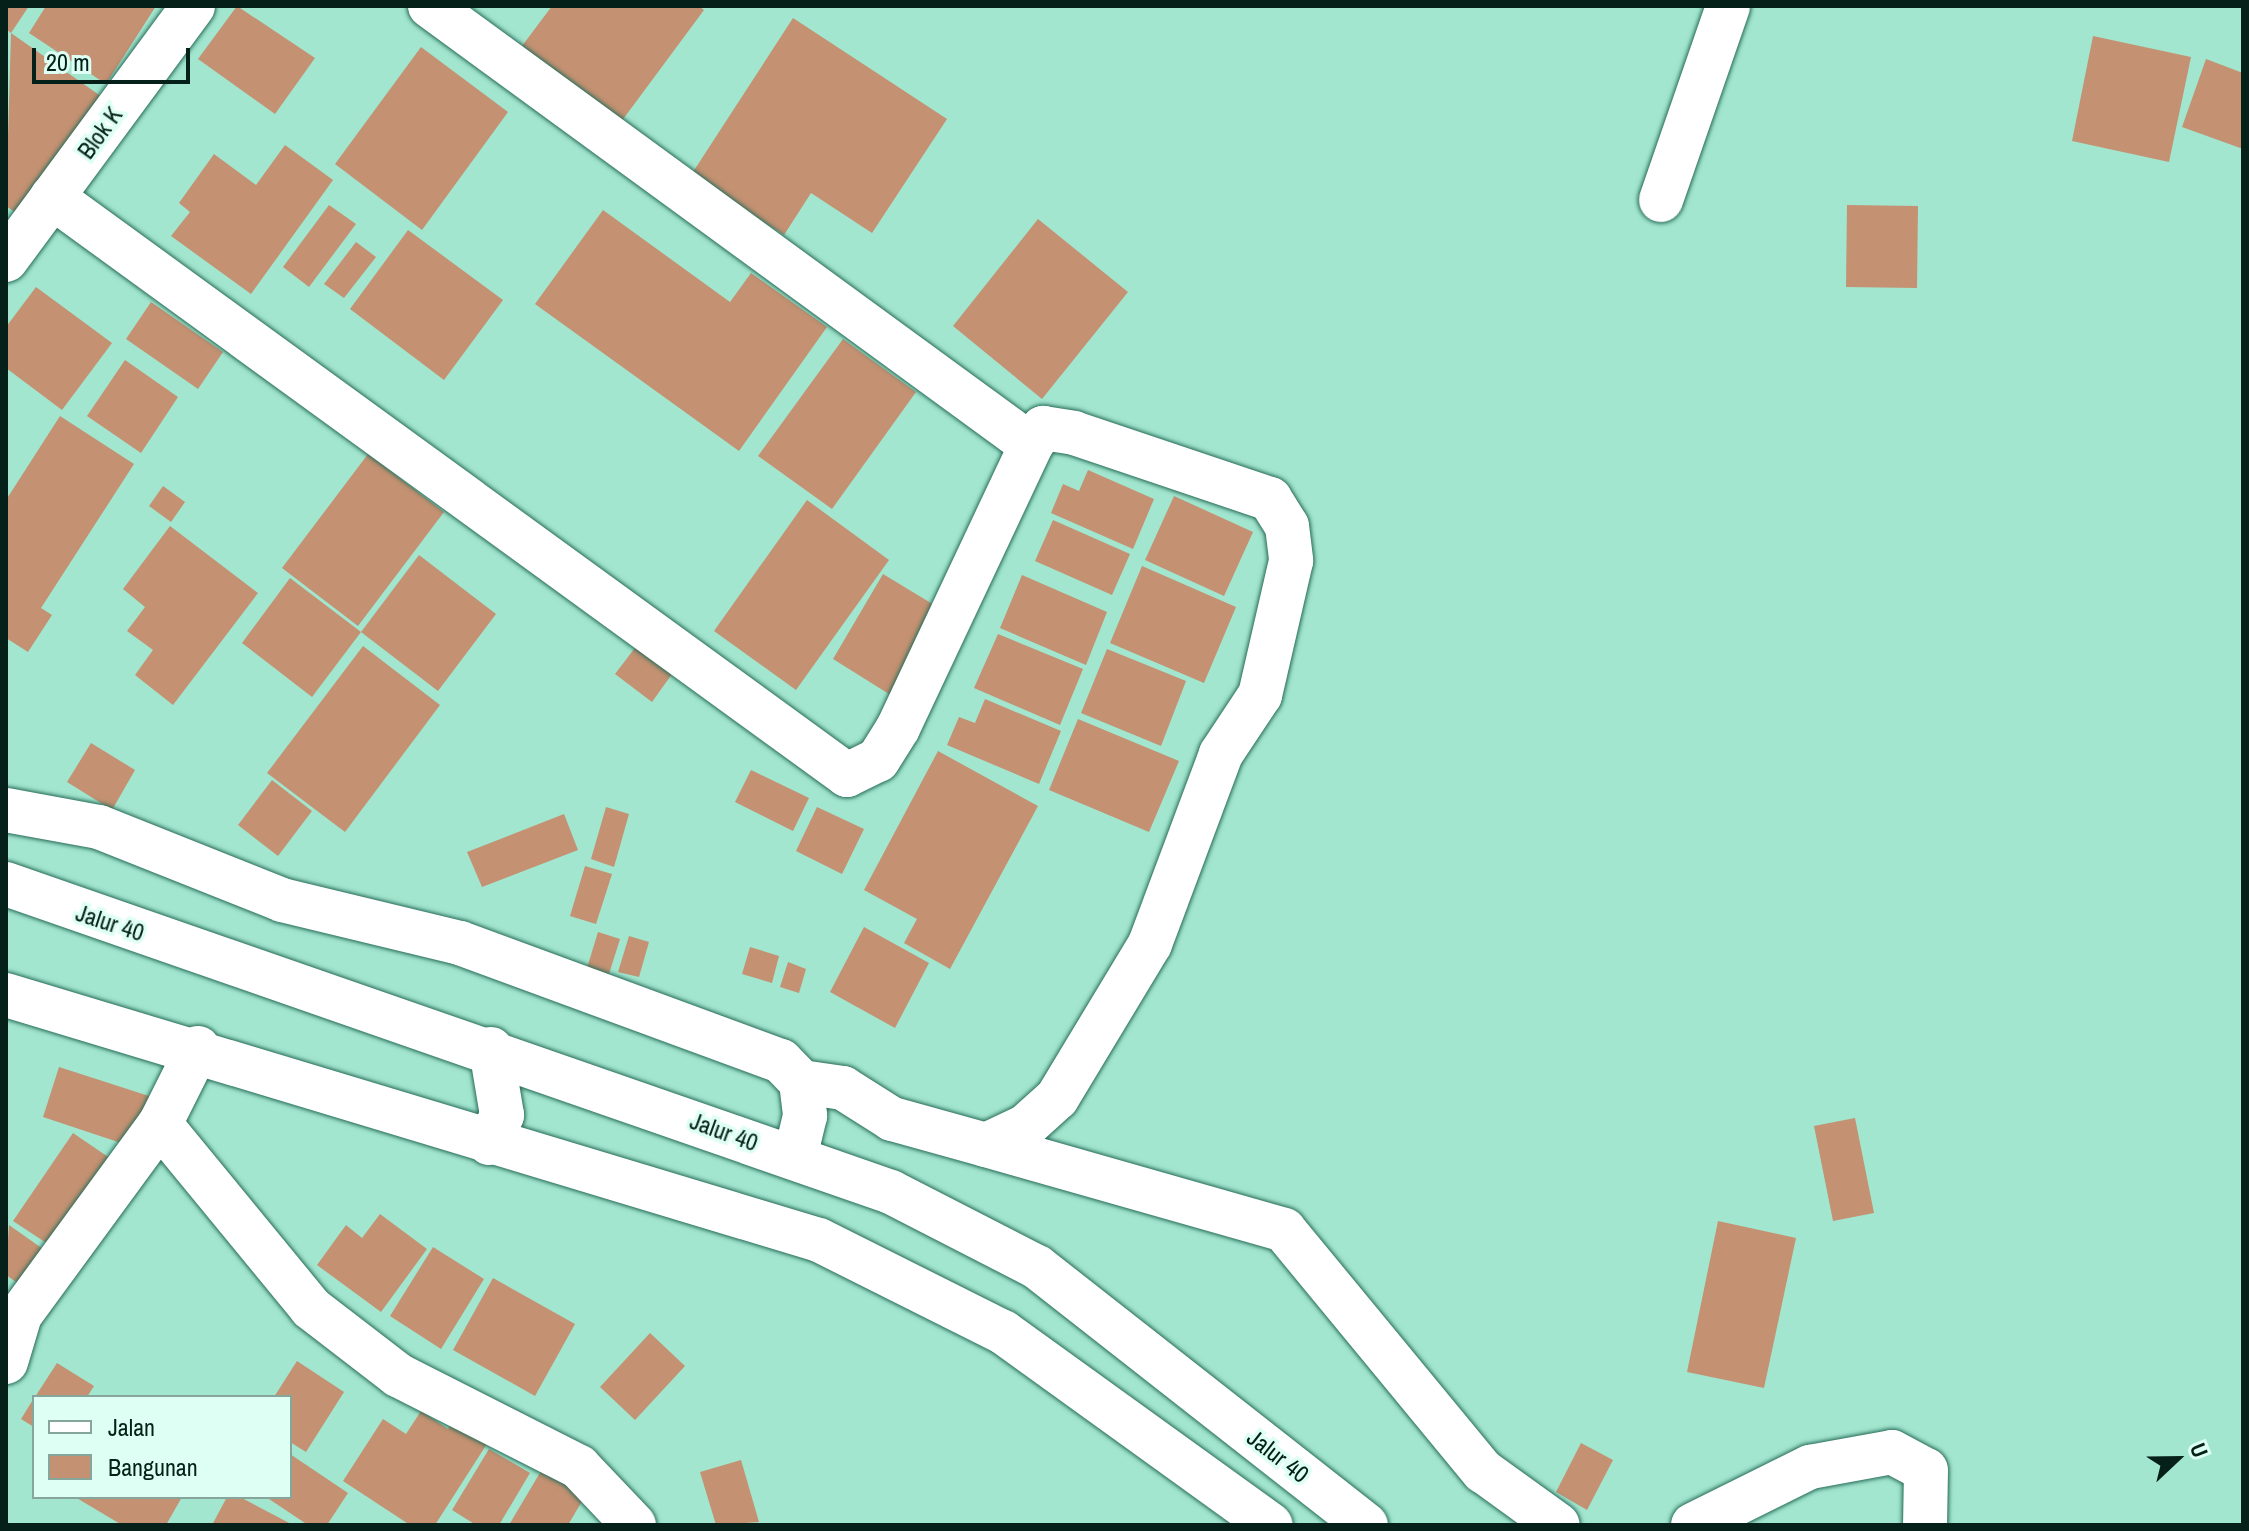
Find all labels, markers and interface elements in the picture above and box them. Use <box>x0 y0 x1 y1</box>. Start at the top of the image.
scale bar <box>36 32 194 82</box>
text: 20 m <box>46 46 90 78</box>
street label: Blok K <box>72 102 128 164</box>
street label: Jalur 40 <box>72 898 148 948</box>
street label: Jalur 40 <box>686 1106 762 1158</box>
legend <box>32 1395 292 1499</box>
text: Jalan <box>108 1411 155 1443</box>
north arrow <box>2137 1419 2217 1499</box>
street label: Jalur 40 <box>1242 1423 1314 1489</box>
text: U <box>2183 1438 2216 1462</box>
text: Bangunan <box>108 1451 198 1483</box>

